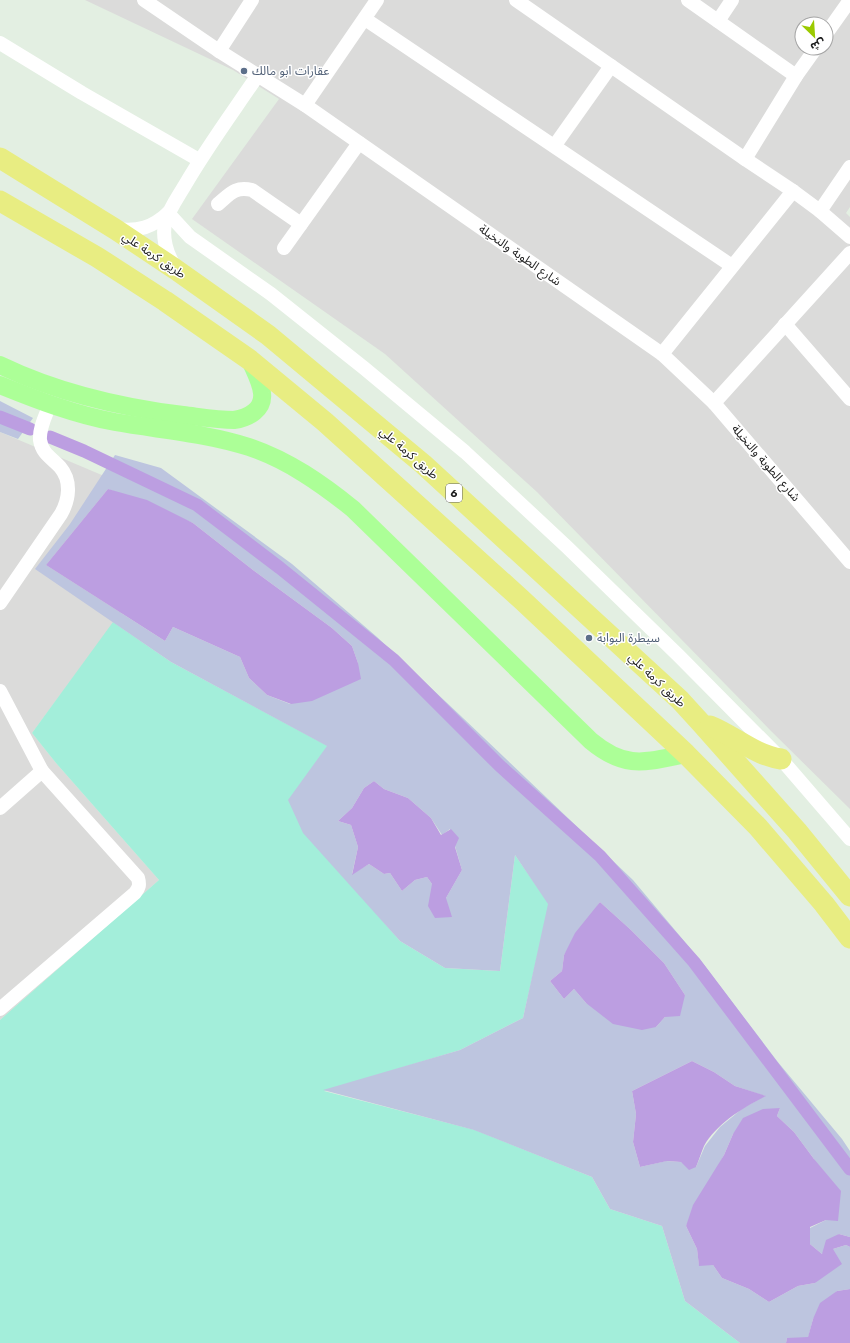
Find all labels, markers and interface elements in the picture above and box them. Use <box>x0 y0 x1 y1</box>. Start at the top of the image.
north arrow <box>794 16 834 56</box>
text: ش <box>808 35 828 55</box>
place label: عقارات ابو مالك <box>252 62 329 80</box>
marker: عقارات ابو مالك <box>239 66 249 76</box>
street label: شارع الطوبة والنخيلة <box>475 220 565 290</box>
street label: طريق كرمة علي <box>118 227 189 283</box>
street label: شارع الطوبة والنخيلة <box>727 421 805 505</box>
street label: طريق كرمة علي <box>375 422 442 484</box>
road number: 6 <box>446 484 462 502</box>
place label: سيطرة البوابة <box>597 629 660 647</box>
marker: سيطرة البوابة <box>584 633 594 643</box>
street label: طريق كرمة علي <box>624 649 690 712</box>

